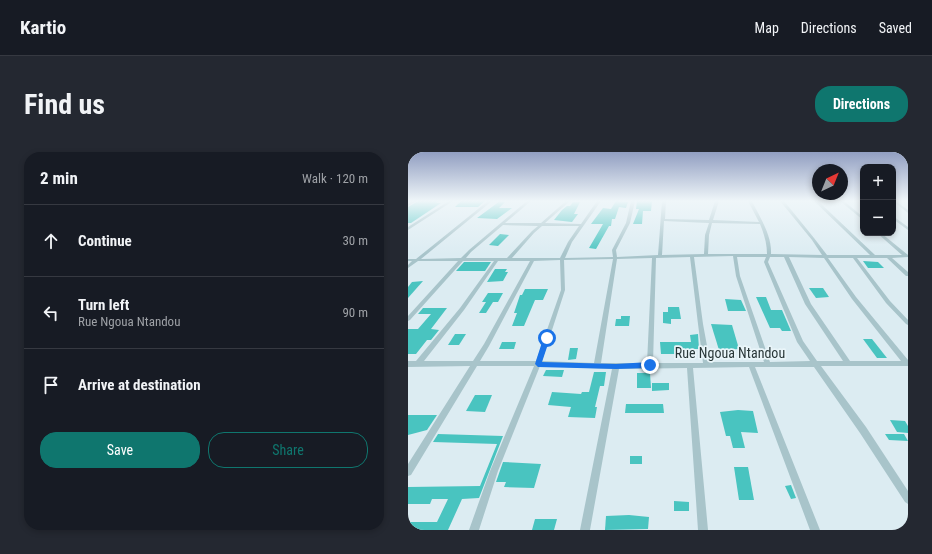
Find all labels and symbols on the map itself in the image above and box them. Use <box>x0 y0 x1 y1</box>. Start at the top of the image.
north arrow <box>812 164 848 200</box>
route start <box>538 329 556 347</box>
street label: Rue Ngoua Ntandou <box>675 345 785 361</box>
route end <box>641 356 659 374</box>

